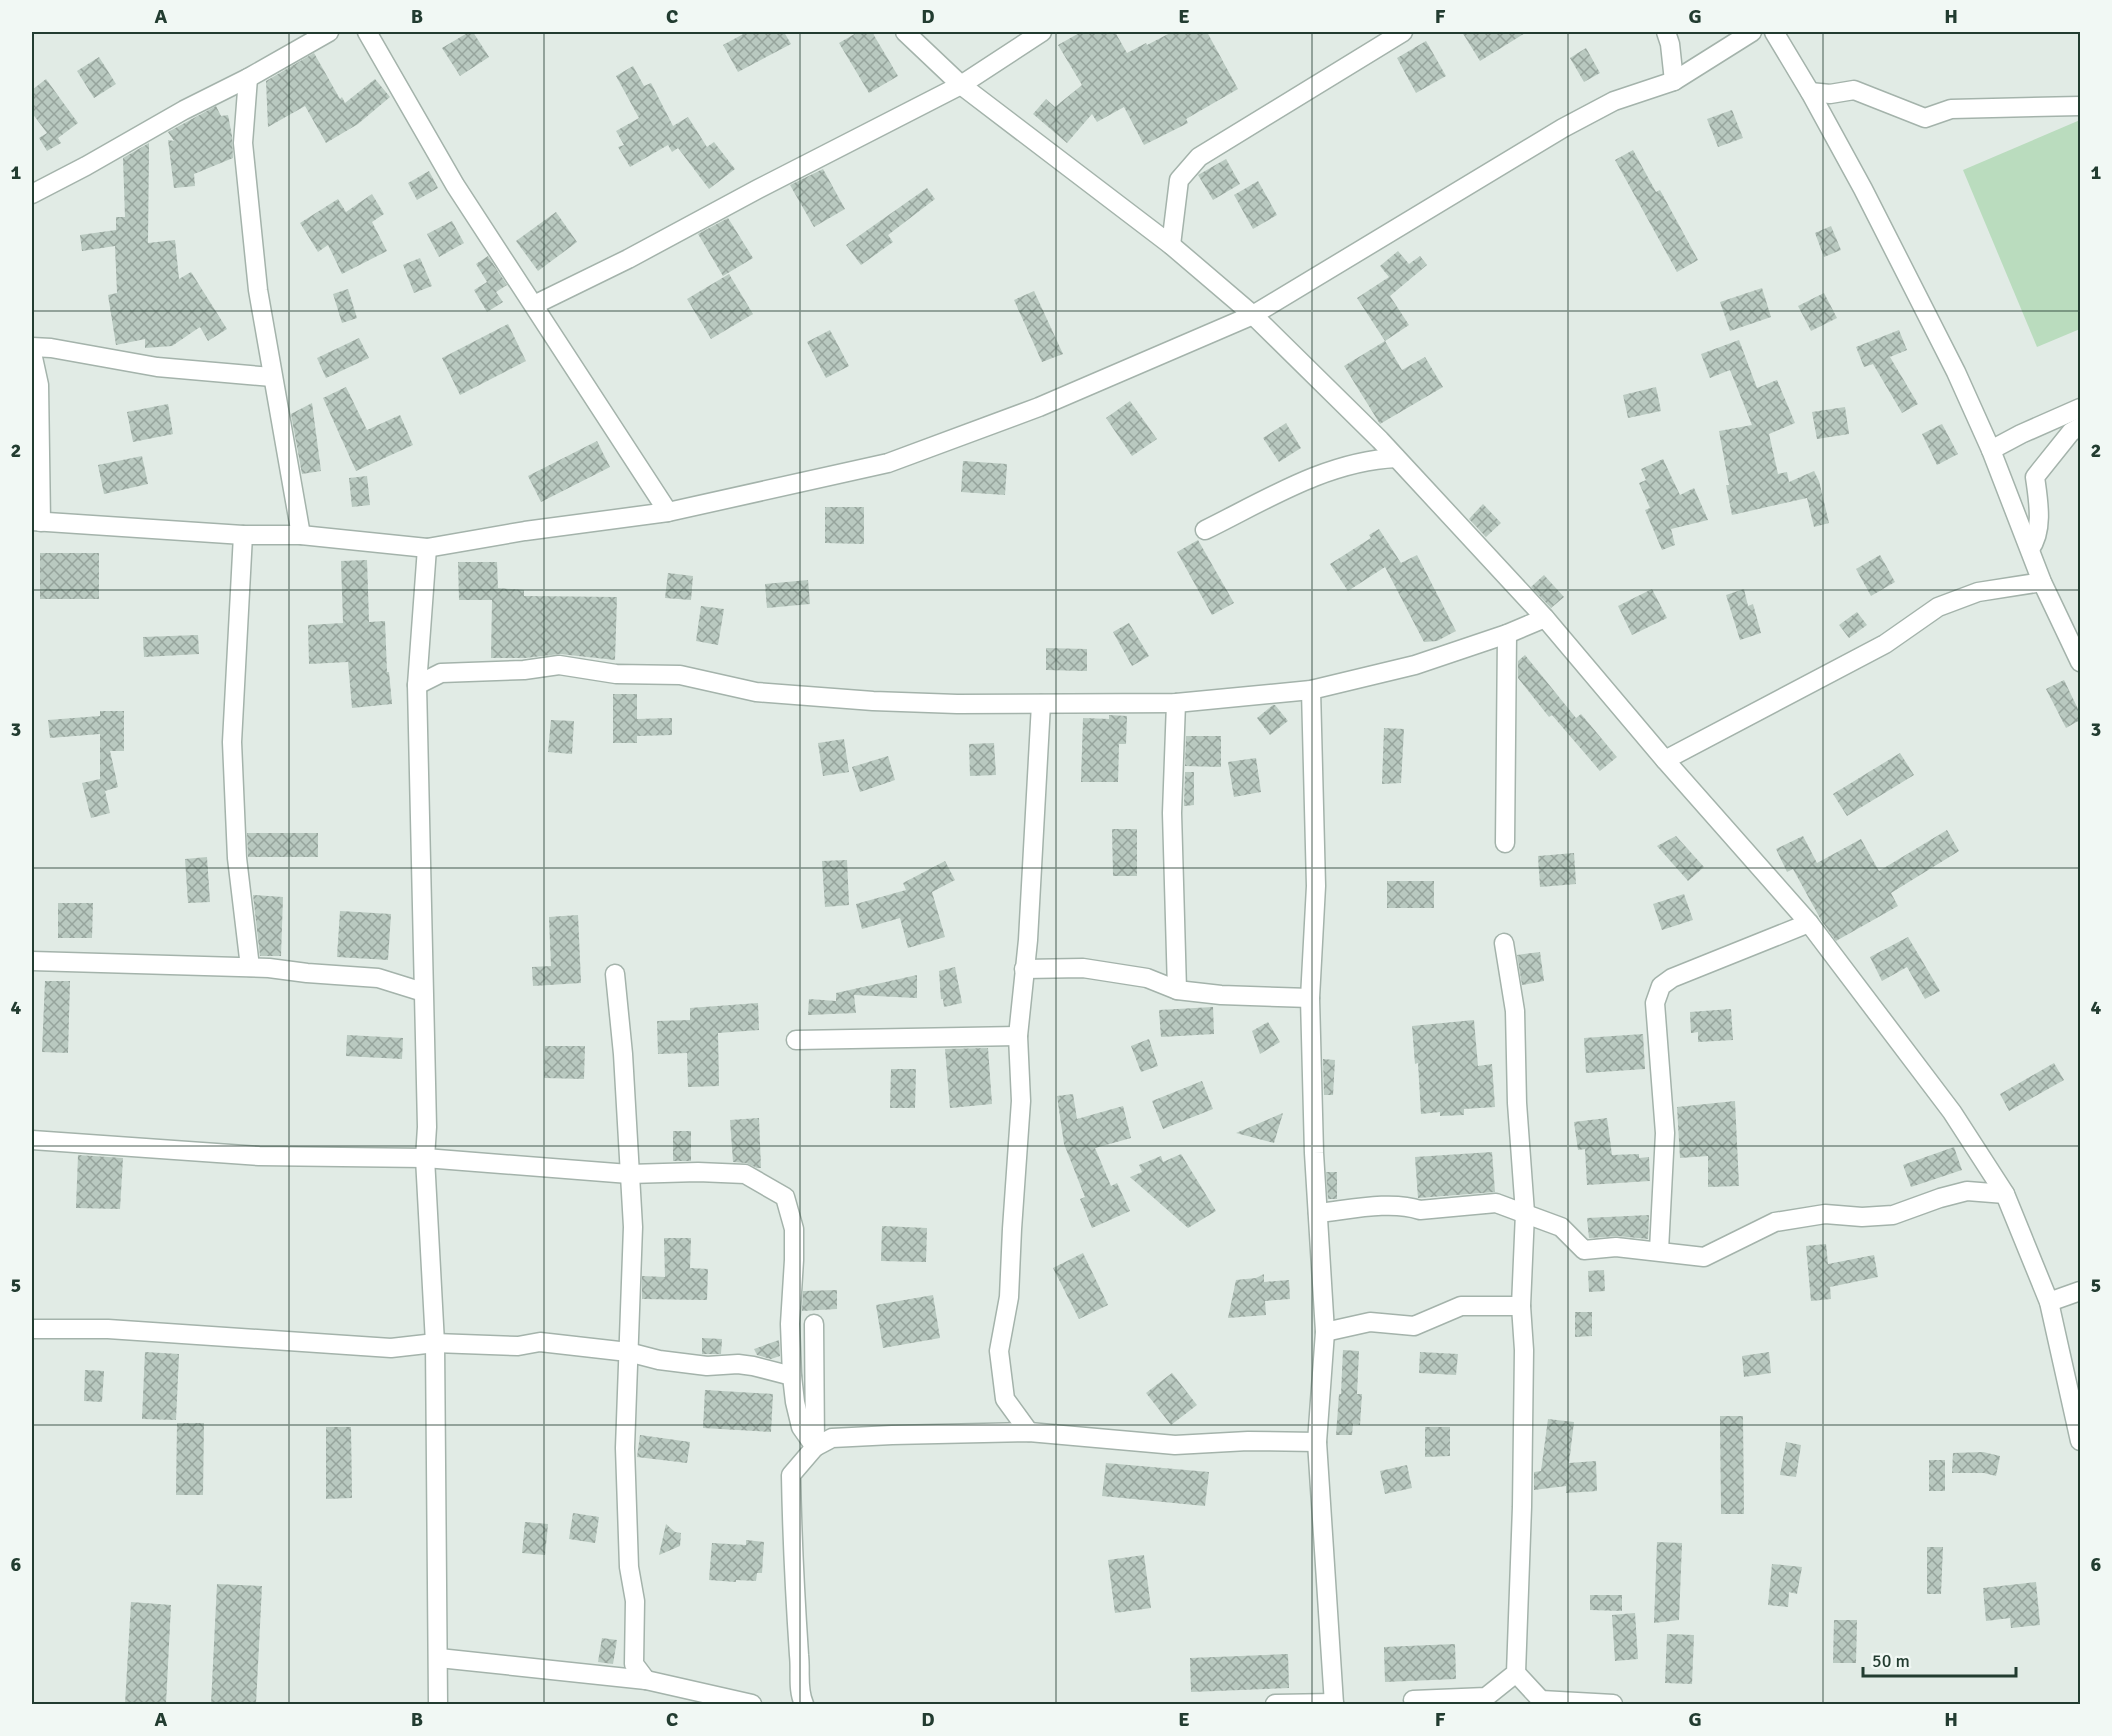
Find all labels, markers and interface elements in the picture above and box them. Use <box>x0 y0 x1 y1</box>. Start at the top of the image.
text: A <box>155 4 168 29</box>
text: B <box>411 4 423 29</box>
text: C <box>666 4 678 29</box>
text: D <box>921 4 935 29</box>
text: E <box>1178 4 1190 29</box>
text: F <box>1435 4 1446 29</box>
text: G <box>1688 4 1702 29</box>
text: H <box>1944 4 1958 29</box>
text: 1 <box>11 160 22 185</box>
text: 1 <box>2091 160 2102 185</box>
text: 2 <box>11 438 21 463</box>
text: 2 <box>2091 438 2101 463</box>
text: 3 <box>11 717 21 742</box>
text: 3 <box>2091 717 2101 742</box>
text: 4 <box>11 995 22 1020</box>
text: 4 <box>2091 995 2102 1020</box>
text: 5 <box>11 1273 21 1298</box>
text: 5 <box>2091 1273 2101 1298</box>
text: 6 <box>11 1552 22 1577</box>
text: 6 <box>2091 1552 2102 1577</box>
scale bar <box>1863 1640 2016 1678</box>
text: 50 m <box>1872 1650 1910 1672</box>
text: A <box>155 1707 168 1732</box>
text: B <box>411 1707 423 1732</box>
text: C <box>666 1707 678 1732</box>
text: D <box>921 1707 935 1732</box>
text: E <box>1178 1707 1190 1732</box>
text: F <box>1435 1707 1446 1732</box>
text: G <box>1688 1707 1702 1732</box>
text: H <box>1944 1707 1958 1732</box>

